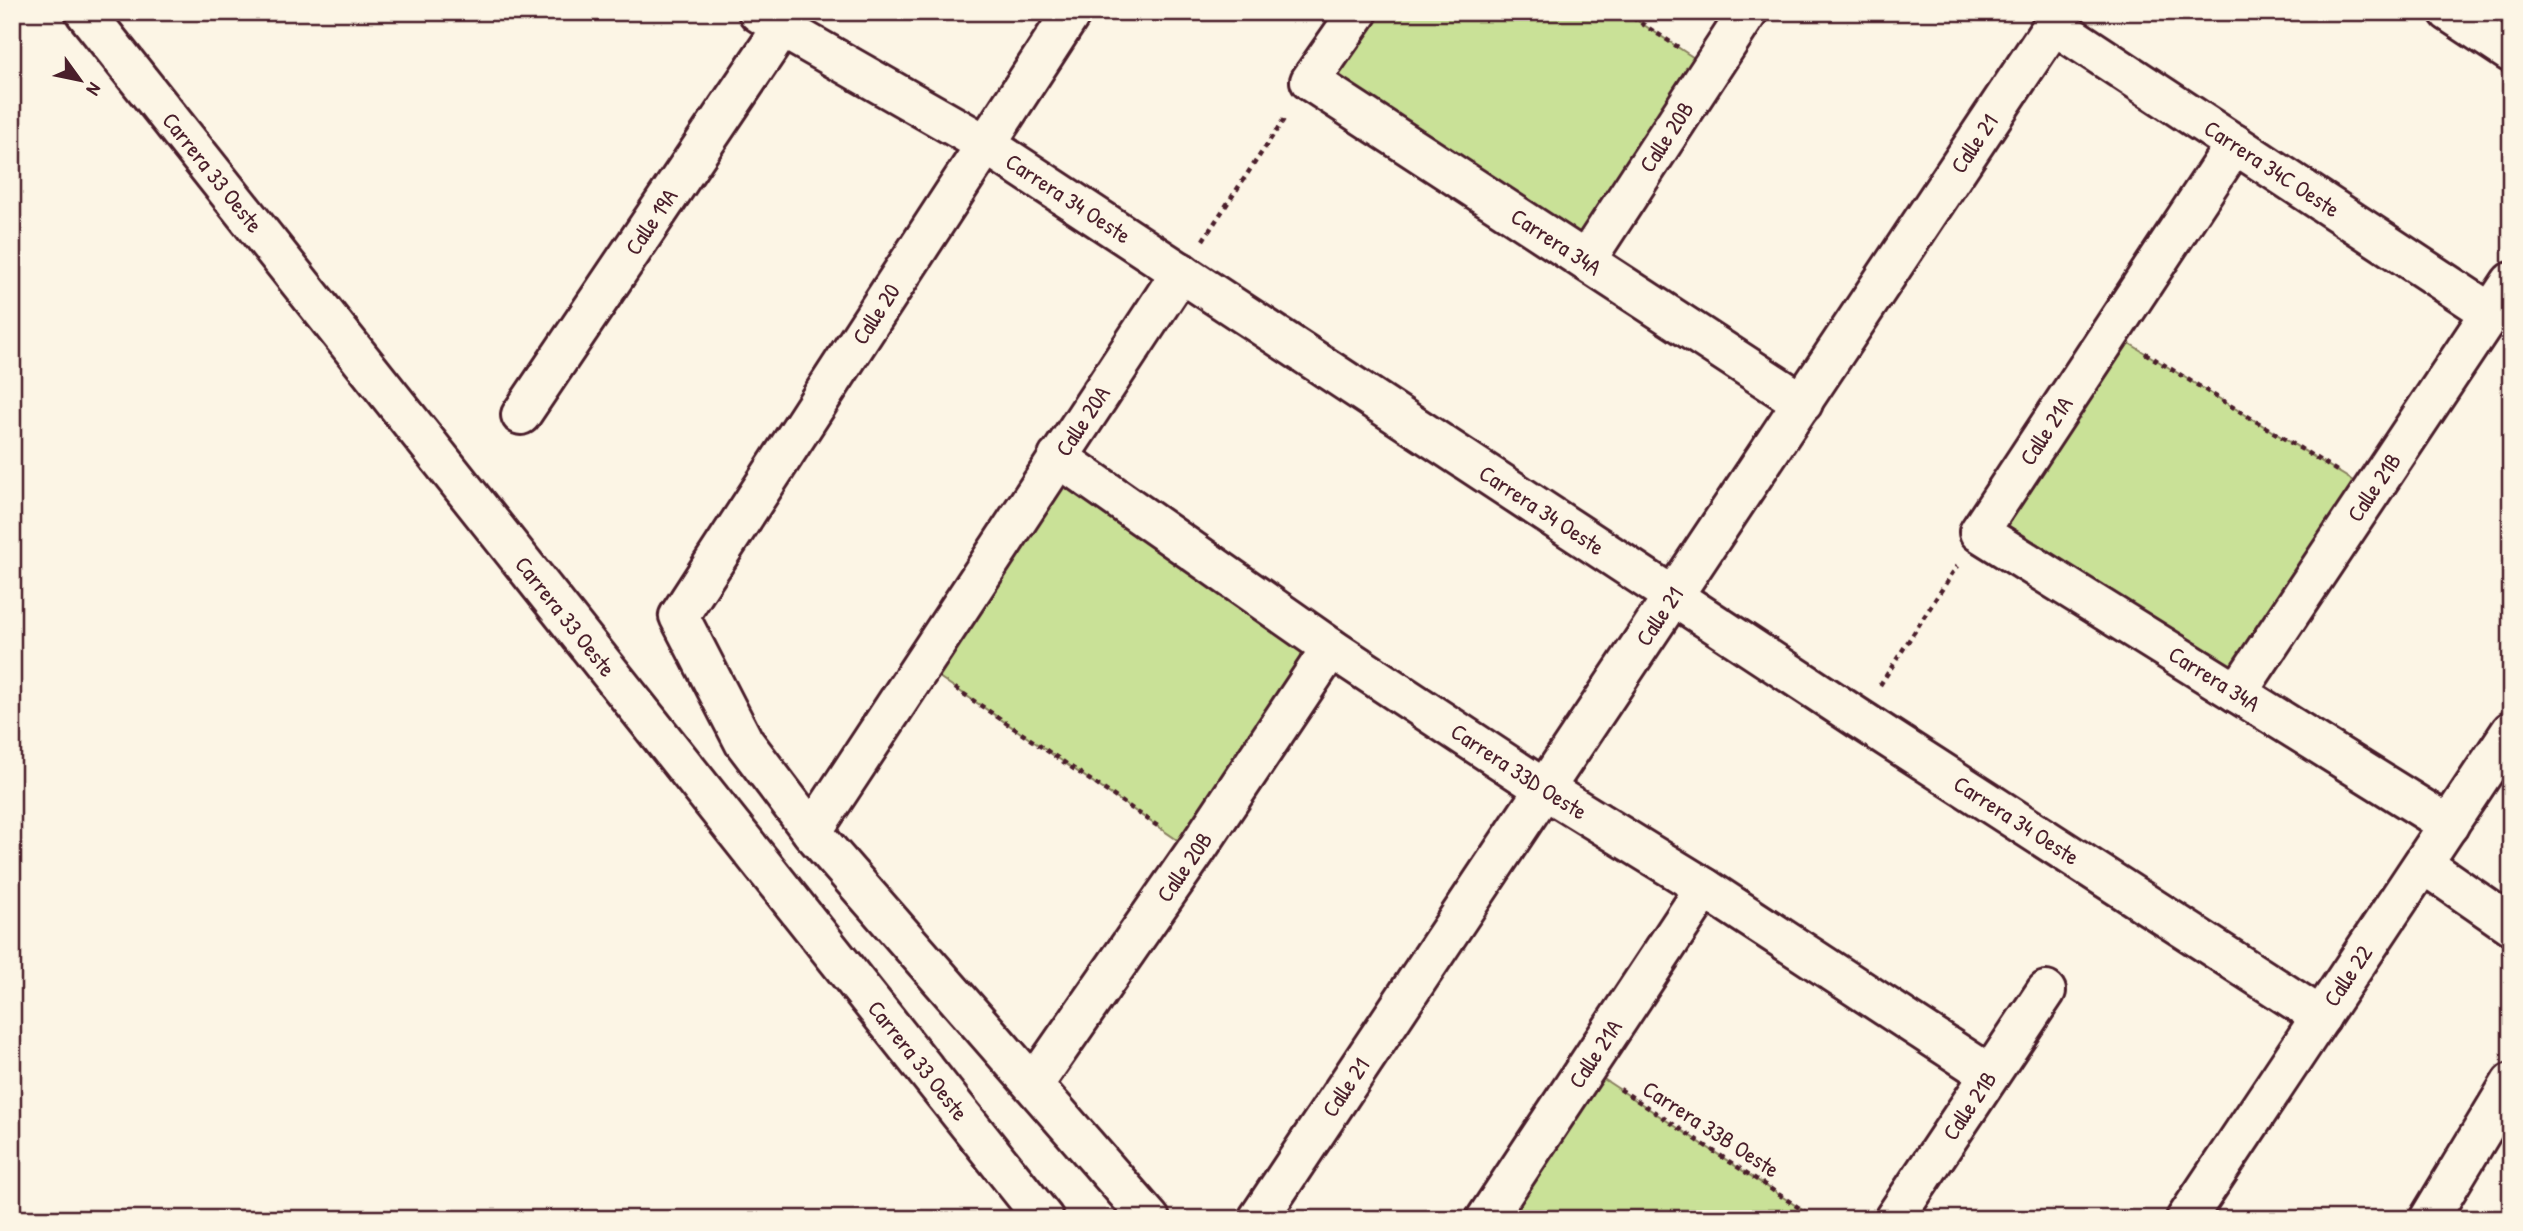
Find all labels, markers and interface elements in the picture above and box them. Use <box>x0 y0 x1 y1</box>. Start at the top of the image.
north arrow <box>46 46 116 116</box>
text: N <box>81 78 108 101</box>
street label: Calle 20B <box>1631 95 1700 178</box>
street label: Carrera 33 Oeste <box>156 106 270 239</box>
street label: Calle 21 <box>1943 108 2005 179</box>
street label: Carrera 34C Oeste <box>2198 112 2346 224</box>
street label: Carrera 34 Oeste <box>1000 145 1137 250</box>
street label: Calle 19A <box>617 182 684 261</box>
street label: Carrera 34A <box>1505 200 1607 282</box>
street label: Calle 20 <box>844 277 907 350</box>
street label: Calle 20A <box>1048 380 1117 462</box>
street label: Calle 21A <box>2012 390 2079 471</box>
street label: Calle 21B <box>2339 447 2408 528</box>
street label: Carrera 34 Oeste <box>1473 457 1611 562</box>
street label: Carrera 33 Oeste <box>508 550 623 683</box>
street label: Calle 21 <box>1628 580 1690 652</box>
street label: Carrera 34A <box>2163 638 2266 718</box>
street label: Carrera 33D Oeste <box>1445 715 1593 827</box>
street label: Carrera 34 Oeste <box>1948 768 2085 872</box>
street label: Calle 20B <box>1149 826 1219 908</box>
street label: Calle 22 <box>2316 939 2379 1012</box>
street label: Carrera 33 Oeste <box>861 993 976 1127</box>
street label: Calle 21A <box>1561 1013 1629 1094</box>
street label: Calle 21 <box>1314 1052 1376 1123</box>
street label: Calle 21B <box>1935 1065 2003 1146</box>
street label: Carrera 33B Oeste <box>1637 1073 1786 1184</box>

